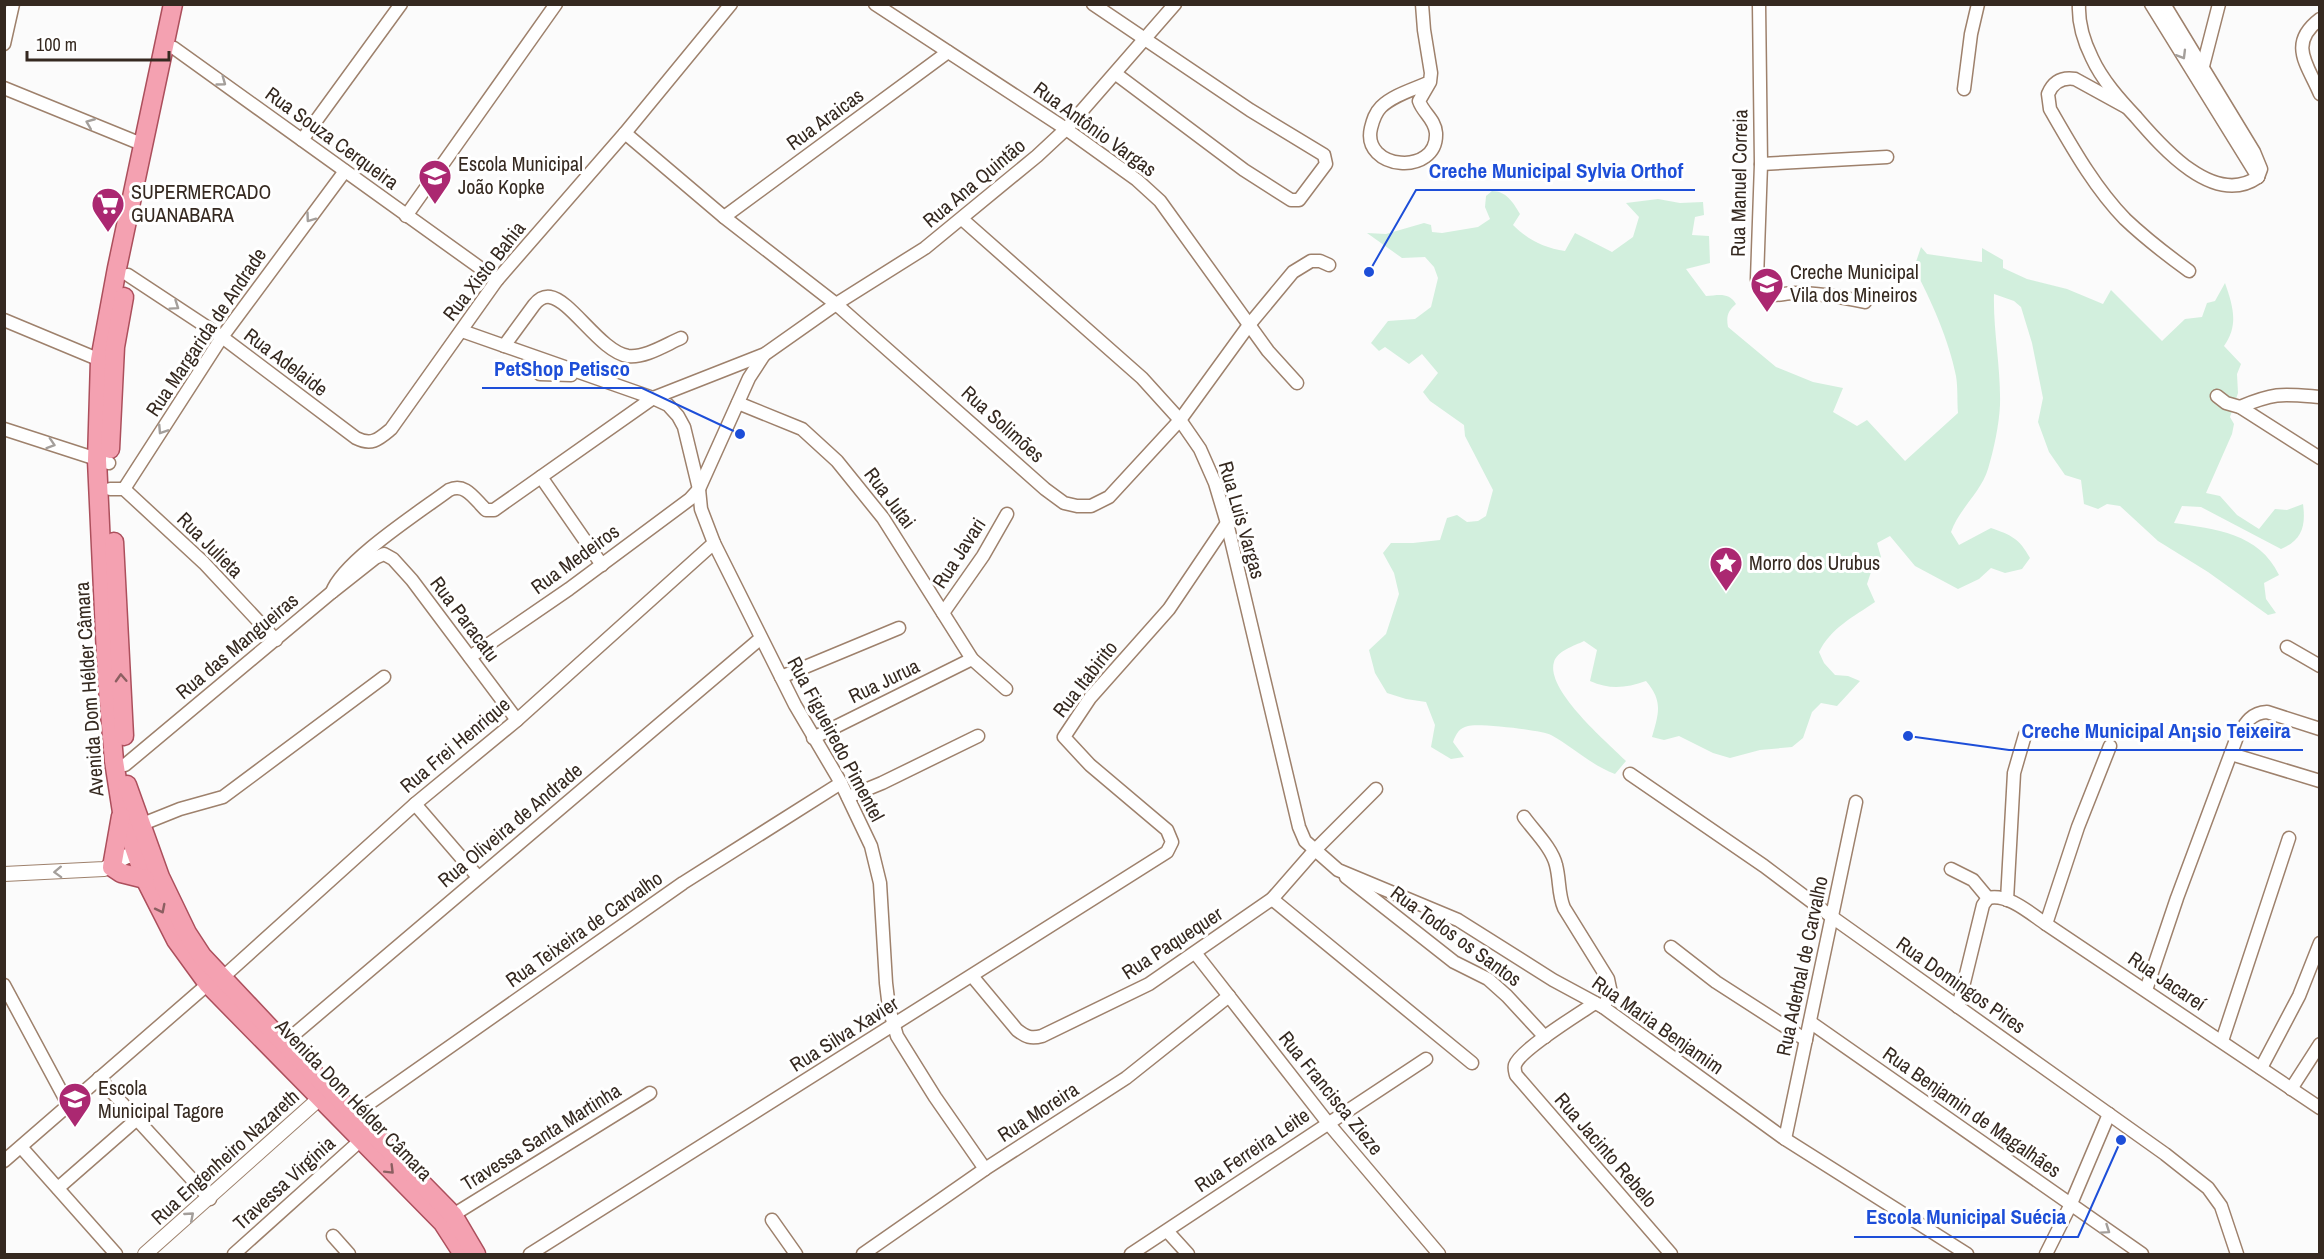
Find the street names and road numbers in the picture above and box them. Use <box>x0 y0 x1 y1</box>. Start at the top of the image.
street label: Rua Antônio Vargas <box>1028 75 1162 182</box>
street label: Rua Souza Cerqueira <box>260 80 404 195</box>
street label: Rua Araicas <box>781 81 869 156</box>
street label: Rua Manuel Correia <box>1724 109 1753 257</box>
street label: Rua Ana Quintão <box>917 132 1031 233</box>
street label: Rua Xisto Bahia <box>436 215 531 326</box>
street label: Rua Margarida de Andrade <box>139 242 272 421</box>
street label: Rua Adelaide <box>239 321 334 402</box>
street label: Rua Solimões <box>956 379 1051 468</box>
street label: Rua Luis Vargas <box>1213 458 1272 582</box>
street label: Rua Jutai <box>858 462 922 534</box>
street label: Rua Julieta <box>171 506 249 584</box>
street label: Rua Javari <box>926 512 992 593</box>
street label: Rua Medeiros <box>525 517 624 600</box>
street label: Rua Paracatu <box>424 571 506 667</box>
street label: Avenida Dom Hélder Câmara <box>68 581 110 798</box>
street label: Rua das Mangueiras <box>170 586 304 705</box>
street label: Rua Itabirito <box>1046 635 1123 723</box>
street label: Rua Figueiredo Pimentel <box>782 652 891 826</box>
street label: Rua Jurua <box>844 652 924 709</box>
street label: Rua Frei Henrique <box>394 691 515 799</box>
street label: Rua Oliveira de Andrade <box>432 756 588 893</box>
street label: Rua Teixeira de Carvalho <box>500 864 668 993</box>
street label: Rua Aderbal de Carvalho <box>1769 873 1834 1058</box>
street label: Rua Todos os Santos <box>1385 879 1527 992</box>
street label: Rua Paquequer <box>1116 900 1228 985</box>
street label: Rua Domingos Pires <box>1891 930 2031 1039</box>
street label: Rua Jacareí <box>2123 945 2212 1017</box>
street label: Rua Maria Benjamim <box>1587 969 1729 1080</box>
street label: Rua Silva Xavier <box>784 989 903 1078</box>
street label: Avenida Dom Hélder Câmara <box>269 1012 439 1186</box>
street label: Rua Francisca Zieze <box>1273 1025 1390 1160</box>
street label: Rua Benjamin de Magalhães <box>1878 1040 2067 1183</box>
street label: Rua Moreira <box>992 1075 1083 1148</box>
street label: Travessa Santa Martinha <box>456 1076 626 1197</box>
street label: Rua Engenheiro Nazareth <box>145 1083 305 1230</box>
street label: Rua Jacinto Rebelo <box>1549 1086 1664 1213</box>
street label: Rua Ferreira Leite <box>1189 1101 1314 1198</box>
street label: Travessa Virginia <box>227 1130 340 1236</box>

